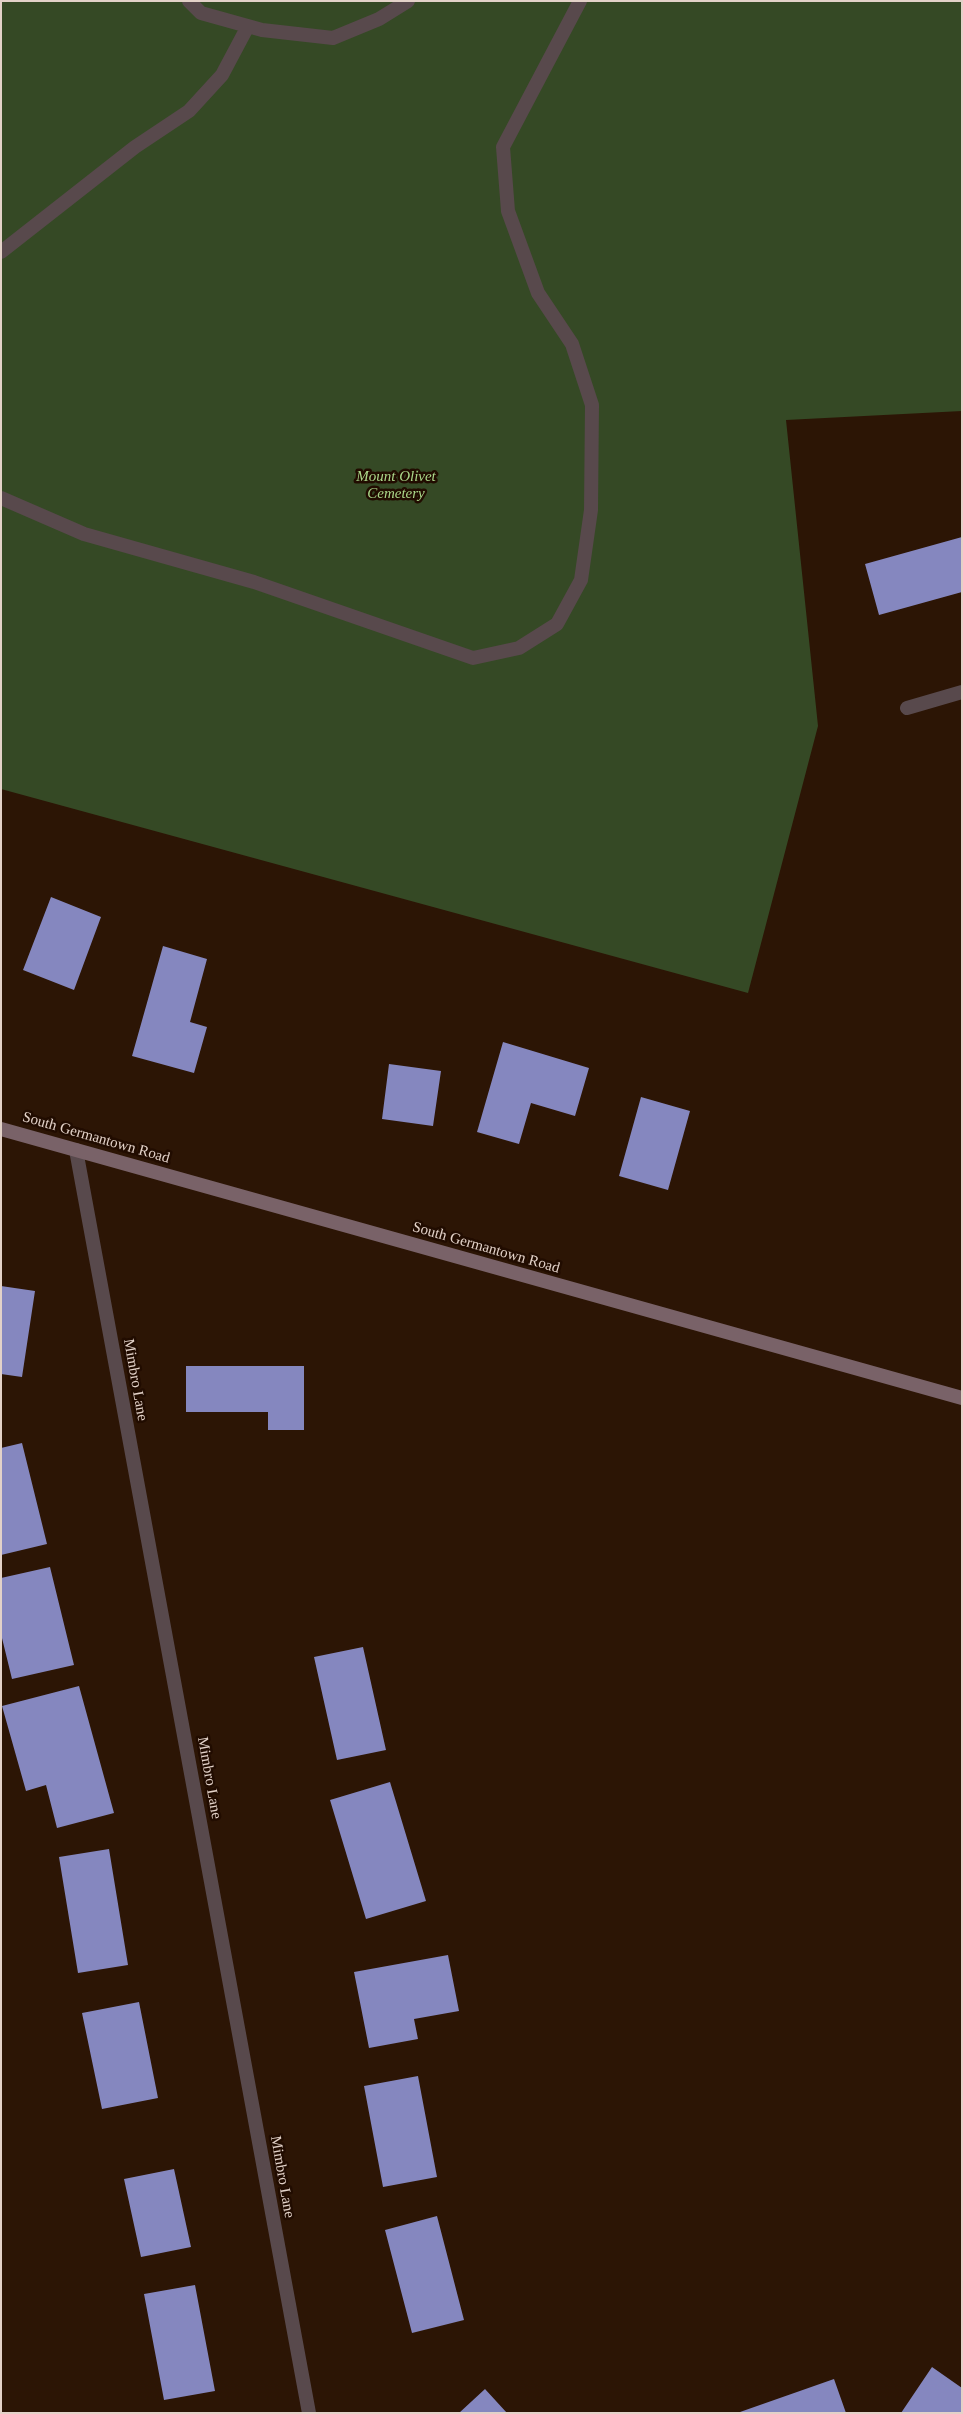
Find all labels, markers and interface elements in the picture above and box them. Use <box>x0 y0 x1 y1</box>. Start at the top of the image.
park label: Mount Olivet Cemetery <box>356 468 436 503</box>
street label: South Germantown Road <box>20 1108 172 1168</box>
street label: South Germantown Road <box>410 1218 562 1278</box>
street label: Mimbro Lane <box>119 1338 151 1422</box>
street label: Mimbro Lane <box>193 1736 225 1820</box>
street label: Mimbro Lane <box>266 2135 298 2219</box>

